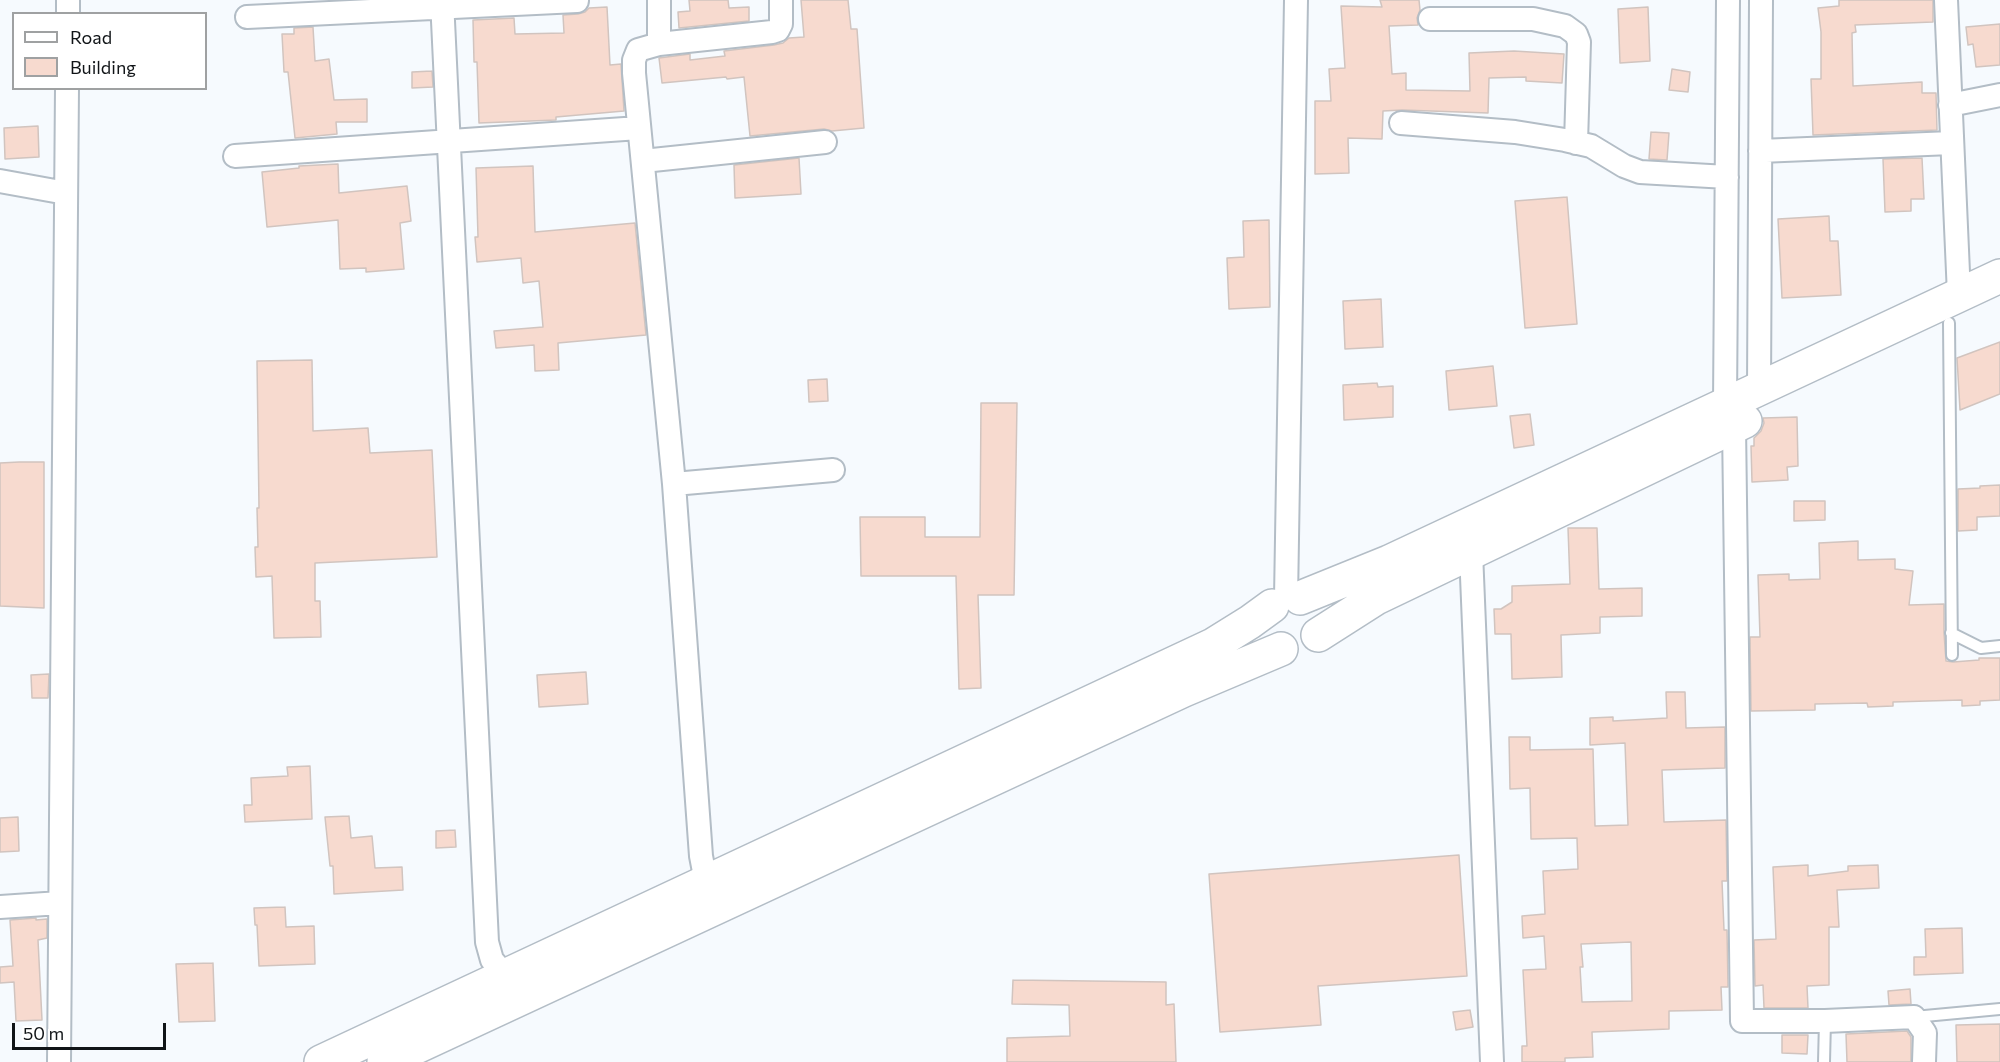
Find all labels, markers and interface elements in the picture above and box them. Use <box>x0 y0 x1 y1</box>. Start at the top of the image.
legend <box>12 12 207 90</box>
text: Road <box>70 26 112 48</box>
text: Building <box>70 56 136 78</box>
scale bar <box>15 1011 170 1049</box>
text: 50 m <box>23 1022 64 1044</box>

